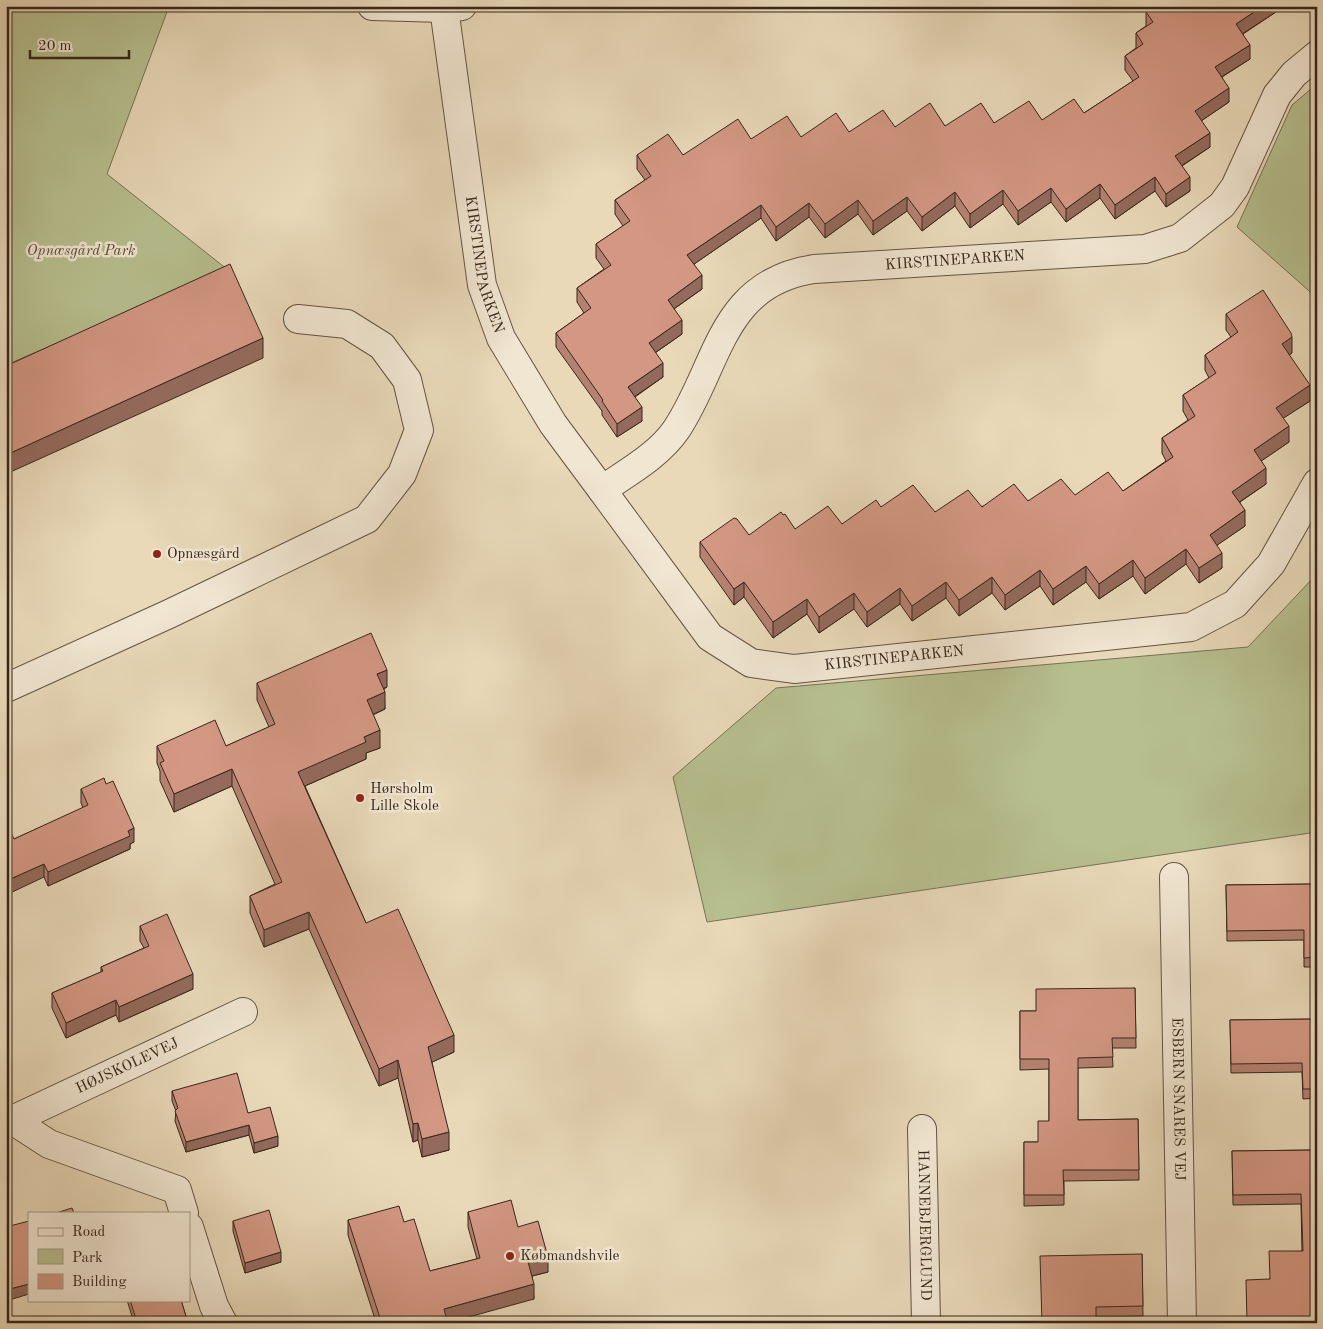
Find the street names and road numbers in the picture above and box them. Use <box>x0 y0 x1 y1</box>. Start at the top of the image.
street label: KIRSTINEPARKEN <box>462 195 506 336</box>
street label: KIRSTINEPARKEN <box>884 249 1026 273</box>
street label: KIRSTINEPARKEN <box>824 644 965 673</box>
street label: ESBERN SNARES VEJ <box>1169 1017 1187 1181</box>
street label: HØJSKOLEVEJ <box>74 1036 181 1097</box>
street label: HANNEBJERGLUND <box>915 1149 933 1301</box>

